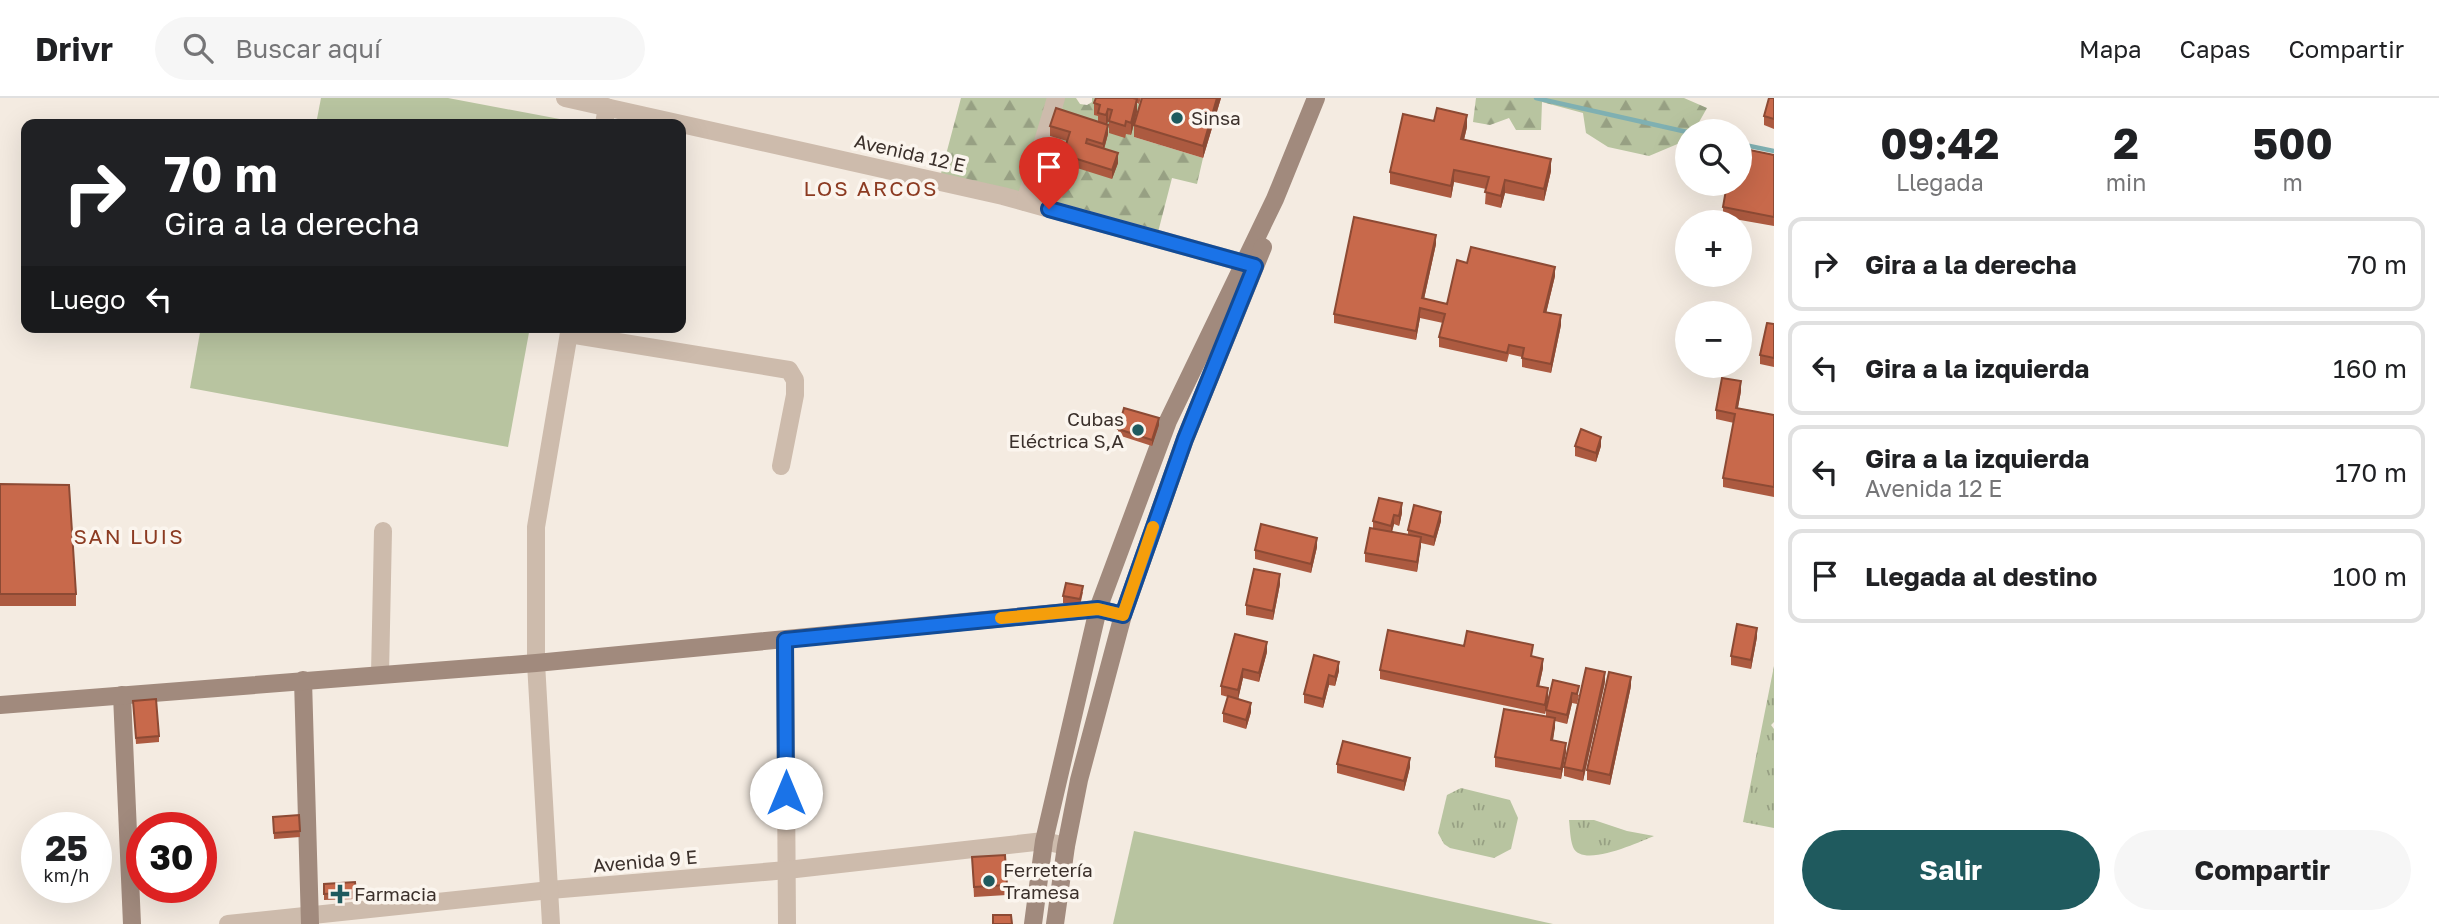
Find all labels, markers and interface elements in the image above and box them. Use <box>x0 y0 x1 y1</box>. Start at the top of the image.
search box <box>155 17 645 80</box>
text: Drivr <box>35 29 113 68</box>
icon: search <box>179 29 217 67</box>
text: Buscar aquí <box>235 33 381 64</box>
text: Mapa <box>2079 34 2142 63</box>
text: Capas <box>2180 34 2250 63</box>
text: Compartir <box>2288 34 2404 63</box>
place label: Sinsa <box>1191 106 1241 129</box>
marker: Sinsa <box>1169 110 1185 126</box>
text: 09:42 <box>1880 118 1999 168</box>
text: 2 <box>2113 118 2139 168</box>
text: 500 <box>2253 118 2333 168</box>
map controls <box>1675 119 1752 378</box>
button: search <box>1675 119 1752 196</box>
street label: Avenida 12 E <box>852 129 968 176</box>
pin <box>1019 137 1079 209</box>
text: 70 m <box>164 144 278 203</box>
icon: right <box>49 147 140 238</box>
icon: arrive <box>1030 148 1068 186</box>
text: Llegada <box>1896 168 1984 196</box>
text: min <box>2106 168 2146 196</box>
text: m <box>2283 168 2303 196</box>
district label: LOS ARCOS <box>804 175 938 201</box>
text: Gira a la derecha <box>164 204 420 242</box>
button: + <box>1675 210 1752 287</box>
icon: right <box>1806 245 1844 283</box>
text: Gira a la derecha <box>1865 249 2077 280</box>
text: 70 m <box>2348 249 2407 280</box>
icon: left <box>140 280 178 318</box>
text: Luego <box>49 284 126 315</box>
button: − <box>1675 301 1752 378</box>
icon: left <box>1806 349 1844 387</box>
text: Gira a la izquierda <box>1865 353 2089 384</box>
text: 160 m <box>2333 353 2407 384</box>
place label: Cubas Eléctrica S,A <box>1009 407 1124 452</box>
marker: Cubas Eléctrica S,A <box>1130 422 1146 438</box>
text: Gira a la izquierda <box>1865 443 2089 474</box>
icon: left <box>1806 453 1844 491</box>
text: 170 m <box>2335 457 2407 488</box>
text: Avenida 12 E <box>1865 474 2002 502</box>
district label: SAN LUIS <box>73 523 185 549</box>
icon: arrive <box>1806 557 1844 595</box>
text: Llegada al destino <box>1865 561 2097 592</box>
text: 100 m <box>2333 561 2407 592</box>
position arrow <box>749 756 823 830</box>
speed limit sign: 30 <box>126 812 217 903</box>
text: 25 <box>45 827 88 869</box>
button: Salir <box>1802 830 2100 910</box>
button: Compartir <box>2114 830 2411 910</box>
street label: Avenida 9 E <box>592 844 698 877</box>
place label: Ferretería Tramesa <box>1003 858 1093 903</box>
text: km/h <box>44 864 89 886</box>
marker: Ferretería Tramesa <box>981 873 997 889</box>
place label: Farmacia <box>354 882 437 905</box>
marker: Farmacia <box>332 886 348 902</box>

